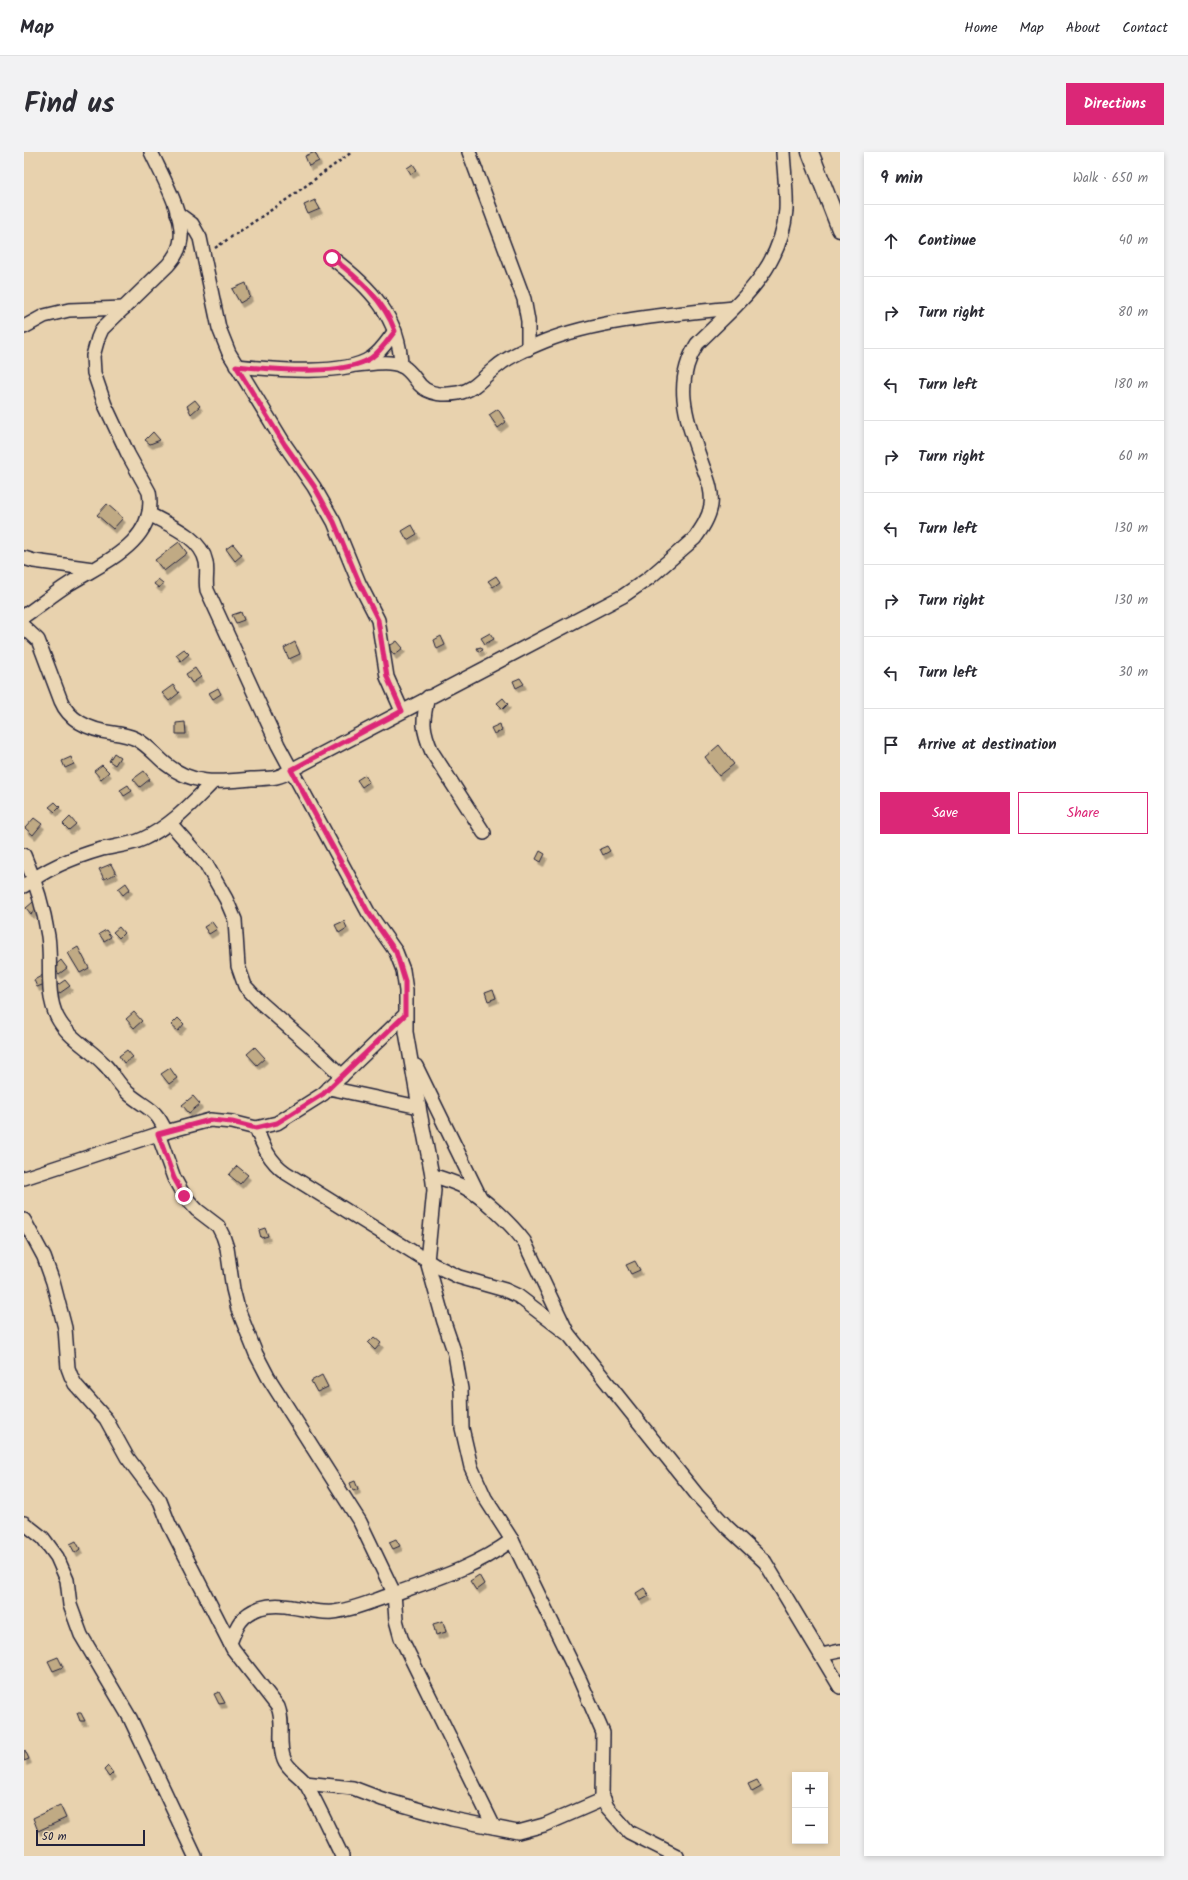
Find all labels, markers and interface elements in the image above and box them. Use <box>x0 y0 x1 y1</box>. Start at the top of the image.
text: Map <box>20 13 54 43</box>
text: Home <box>964 17 998 39</box>
text: Map <box>1020 17 1044 39</box>
text: About <box>1066 17 1100 39</box>
text: Contact <box>1122 17 1168 39</box>
text: Find us <box>24 82 115 127</box>
button: Directions <box>1066 83 1164 125</box>
text: 9 min <box>880 165 923 192</box>
text: Walk · 650 m <box>1073 168 1148 189</box>
text: Continue <box>918 229 976 253</box>
icon: ahead <box>880 230 902 252</box>
text: 40 m <box>1119 230 1148 251</box>
route start <box>323 249 341 267</box>
text: Turn right <box>918 301 985 325</box>
icon: right <box>880 302 902 324</box>
text: 80 m <box>1118 302 1148 323</box>
text: Turn left <box>918 373 978 397</box>
icon: left <box>880 374 902 396</box>
text: 180 m <box>1114 374 1148 395</box>
text: Turn right <box>918 445 985 469</box>
icon: right <box>880 446 902 468</box>
text: 60 m <box>1119 446 1148 467</box>
text: Turn left <box>918 517 978 541</box>
icon: left <box>880 518 902 540</box>
text: 130 m <box>1114 518 1148 539</box>
text: Turn right <box>918 589 985 613</box>
icon: right <box>880 590 902 612</box>
text: 130 m <box>1114 590 1148 611</box>
text: Turn left <box>918 661 978 685</box>
icon: left <box>880 662 902 684</box>
text: 30 m <box>1119 662 1148 683</box>
text: Arrive at destination <box>918 733 1057 757</box>
icon: arrive <box>880 734 902 756</box>
button: Save <box>880 792 1010 834</box>
button: Share <box>1018 792 1148 834</box>
route end <box>175 1187 193 1205</box>
map controls <box>792 1772 828 1844</box>
button: + <box>792 1772 828 1808</box>
button: − <box>792 1808 828 1844</box>
scale bar <box>36 1828 145 1847</box>
text: 50 m <box>42 1828 67 1846</box>

